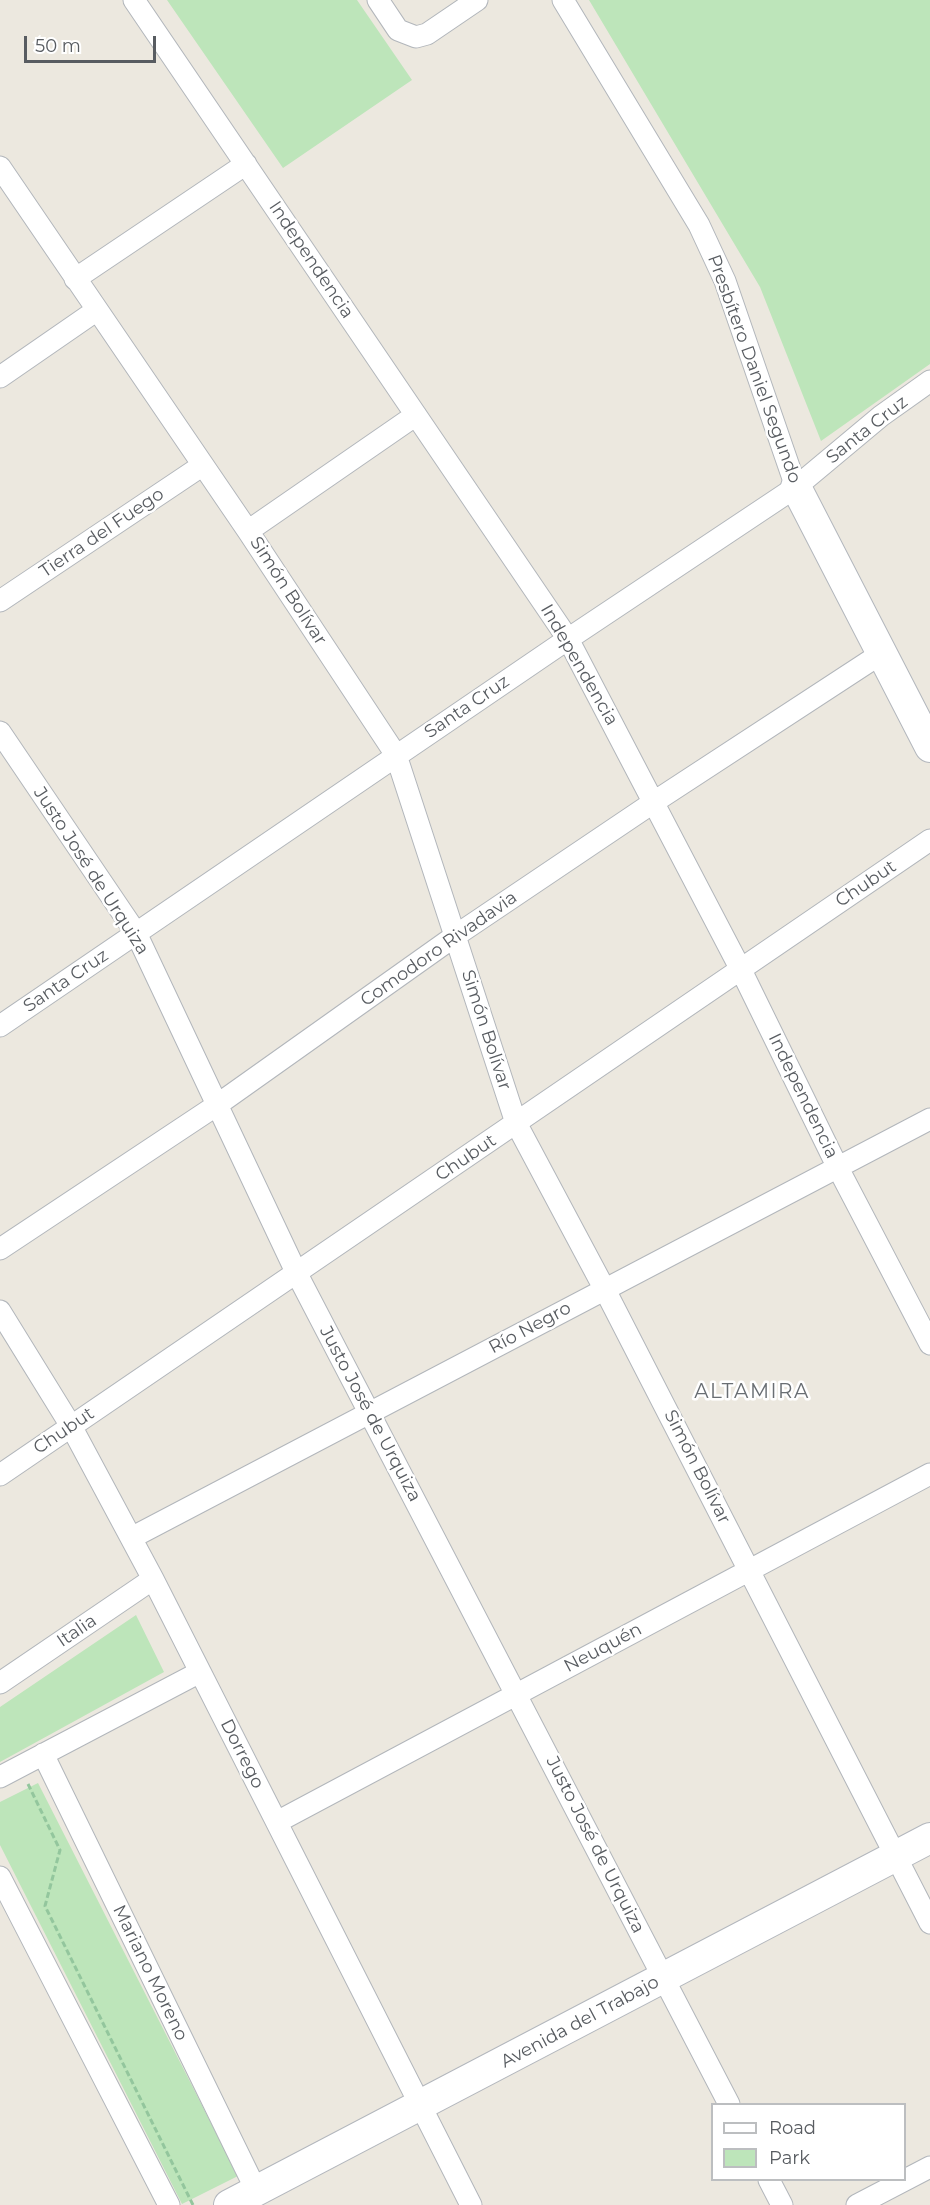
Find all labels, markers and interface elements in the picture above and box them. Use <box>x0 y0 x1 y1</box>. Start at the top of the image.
scale bar <box>27 24 159 62</box>
text: 50 m <box>35 35 81 57</box>
street label: Independencia <box>264 197 358 323</box>
street label: Presbítero Daniel Segundo <box>702 252 806 486</box>
street label: Santa Cruz <box>822 392 912 468</box>
street label: Tierra del Fuego <box>36 483 168 583</box>
street label: Simón Bolívar <box>245 533 331 649</box>
street label: Independencia <box>535 600 623 730</box>
street label: Santa Cruz <box>421 671 513 743</box>
street label: Justo José de Urquiza <box>29 783 153 959</box>
street label: Chubut <box>832 856 900 912</box>
street label: Comodoro Rivadavia <box>357 887 521 1011</box>
street label: Santa Cruz <box>20 945 112 1017</box>
street label: Simón Bolívar <box>456 967 516 1093</box>
street label: Independencia <box>763 1030 843 1162</box>
street label: Chubut <box>432 1130 500 1186</box>
street label: Río Negro <box>485 1297 575 1359</box>
street label: Justo José de Urquiza <box>315 1323 425 1505</box>
district label: ALTAMIRA <box>694 1380 810 1404</box>
street label: Chubut <box>30 1403 98 1459</box>
street label: Simón Bolívar <box>659 1406 735 1528</box>
street label: Italia <box>53 1610 101 1652</box>
street label: Neuquén <box>560 1619 646 1677</box>
street label: Dorrego <box>215 1716 269 1792</box>
street label: Justo José de Urquiza <box>541 1753 649 1937</box>
street label: Mariano Moreno <box>108 1902 192 2044</box>
street label: Avenida del Trabajo <box>497 1971 663 2073</box>
legend <box>711 2103 906 2181</box>
text: Road <box>769 2117 816 2139</box>
text: Park <box>769 2147 810 2169</box>

